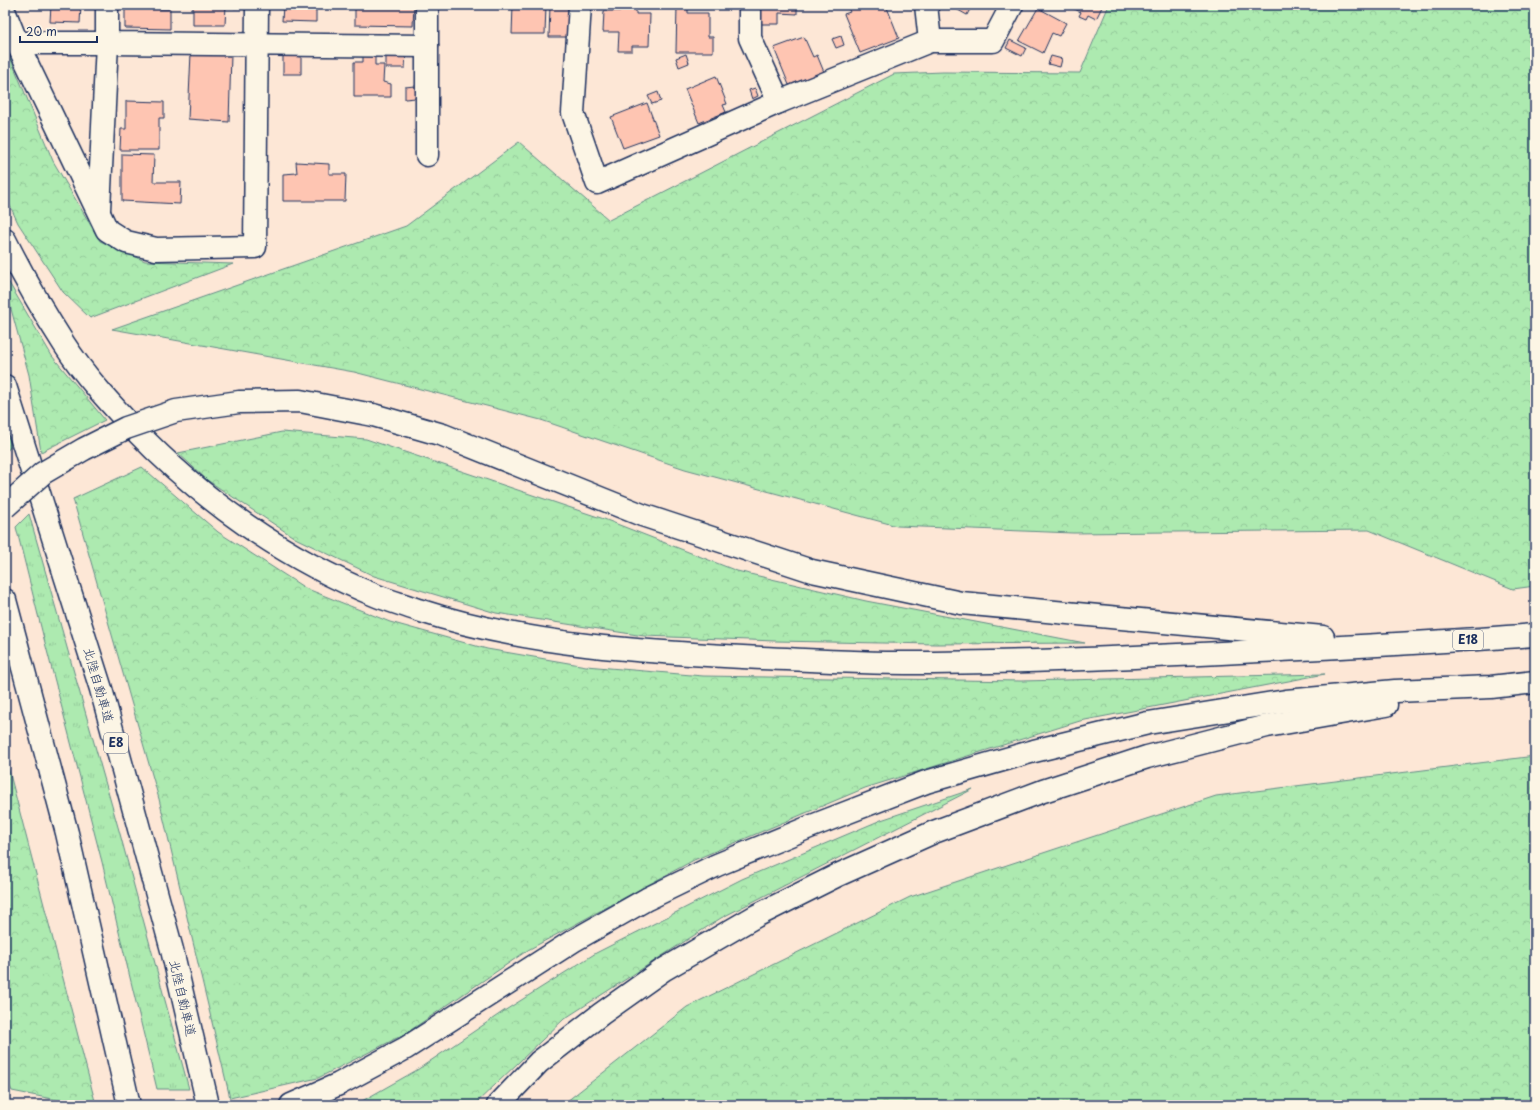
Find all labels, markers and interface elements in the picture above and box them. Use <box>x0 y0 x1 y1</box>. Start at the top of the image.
scale bar <box>20 18 97 44</box>
text: 20 m <box>26 22 57 40</box>
road number: E18 <box>1453 630 1483 650</box>
street label: 北陸自動車道 <box>80 645 119 725</box>
road number: E8 <box>104 733 128 753</box>
street label: 北陸自動車道 <box>165 958 202 1038</box>

